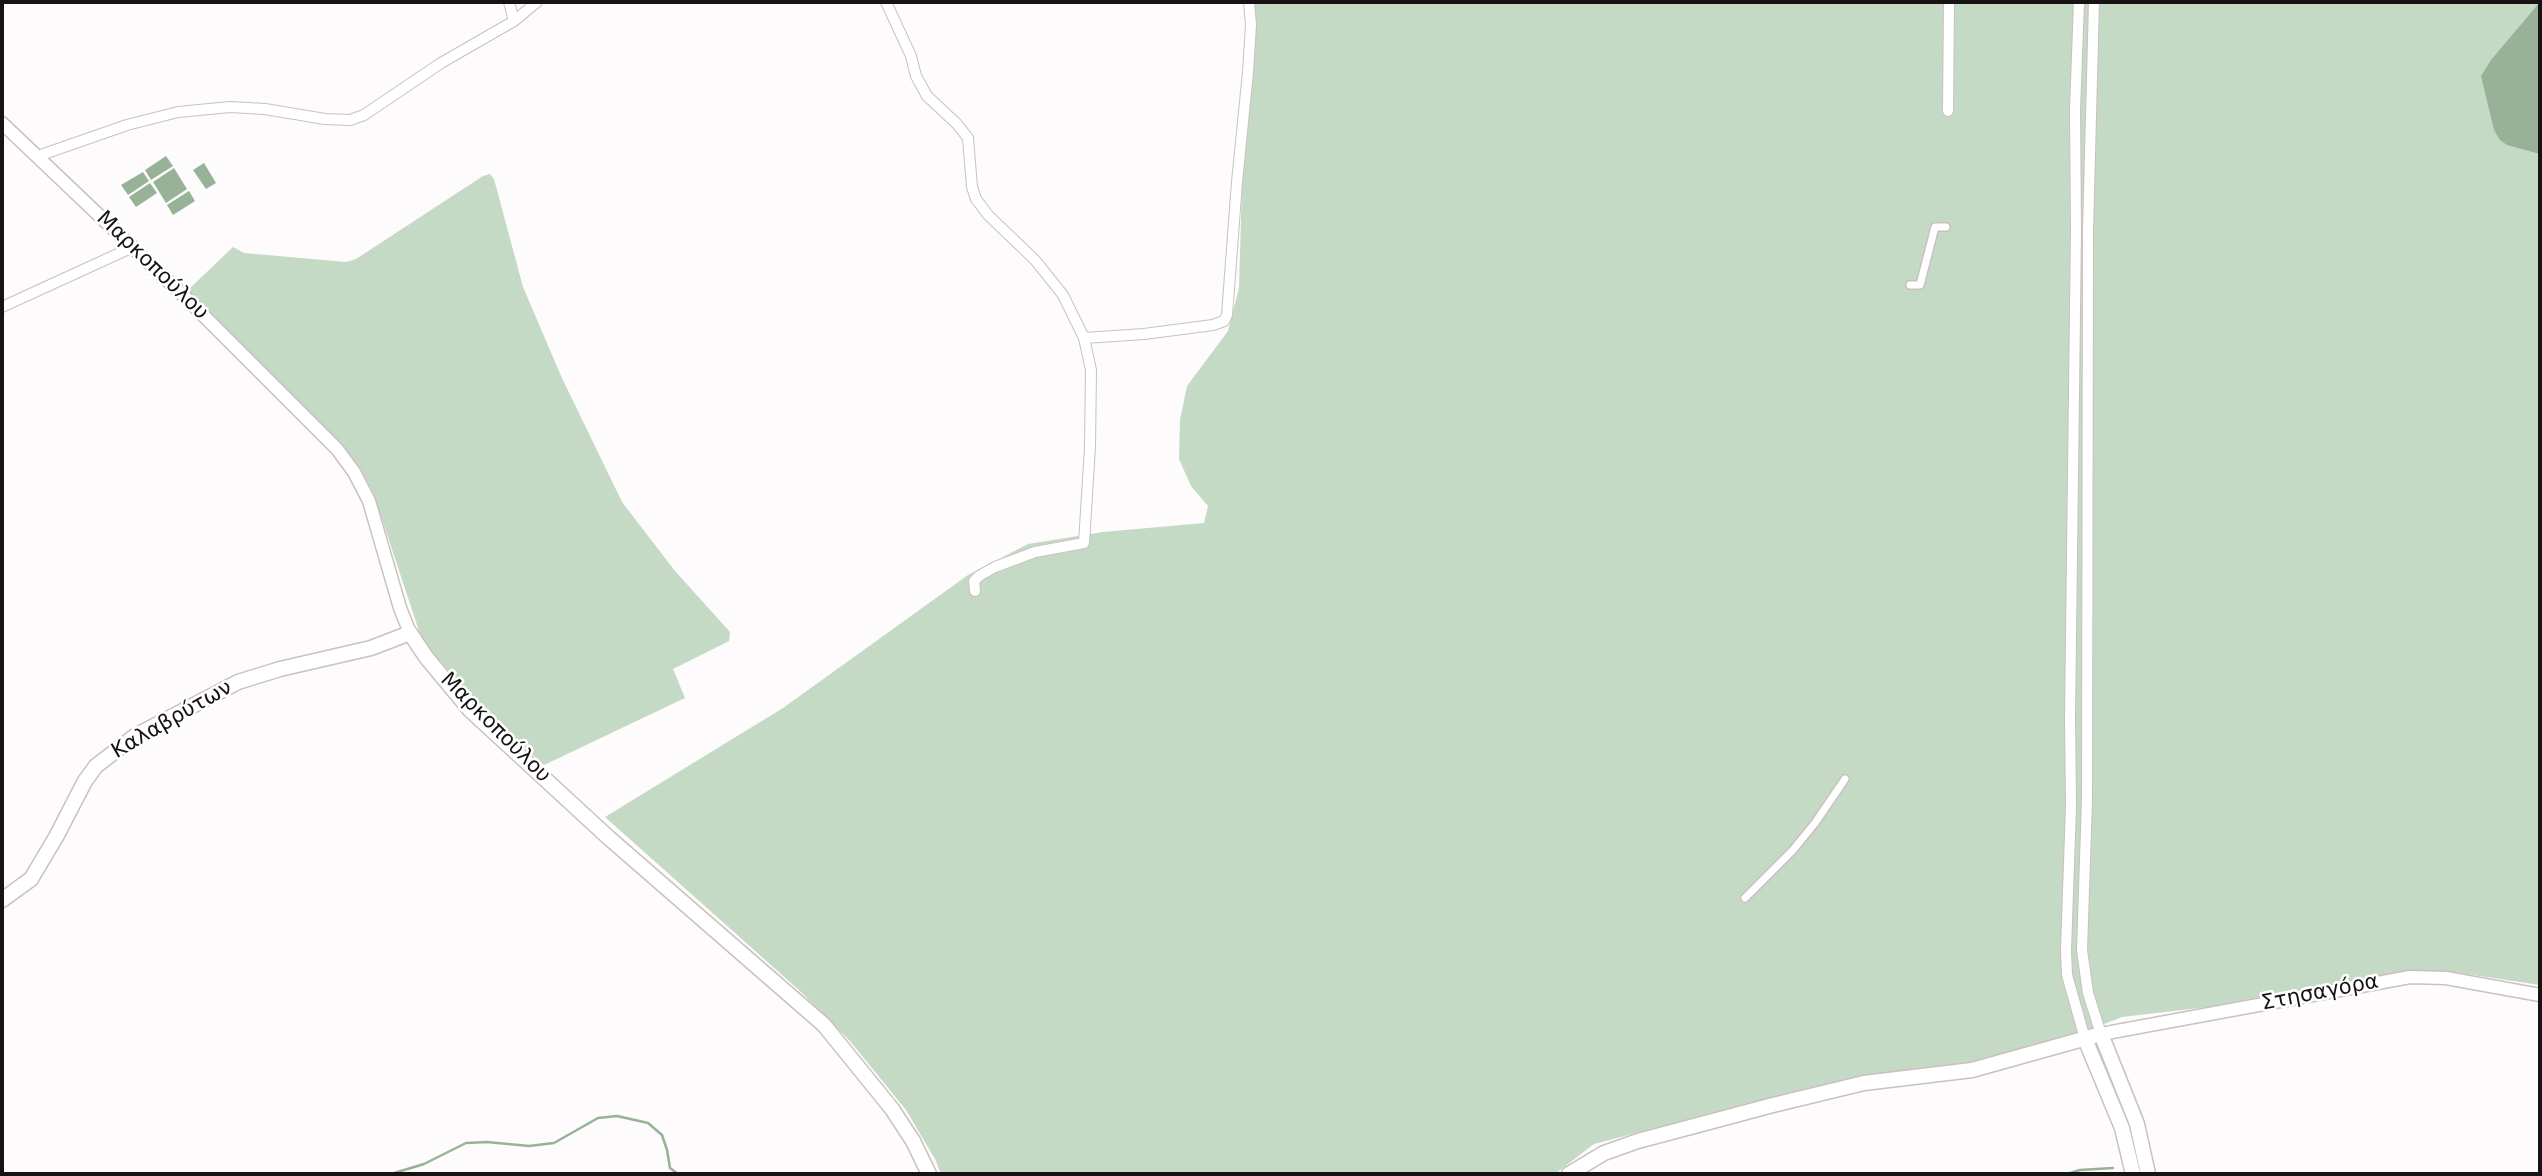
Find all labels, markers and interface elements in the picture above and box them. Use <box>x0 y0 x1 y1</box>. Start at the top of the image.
street label: Μαρκοπούλου <box>91 206 213 326</box>
street label: Μαρκοπούλου <box>435 668 555 788</box>
street label: Καλαβρύτων <box>107 675 237 765</box>
street label: Στησαγόρα <box>2259 969 2381 1017</box>

